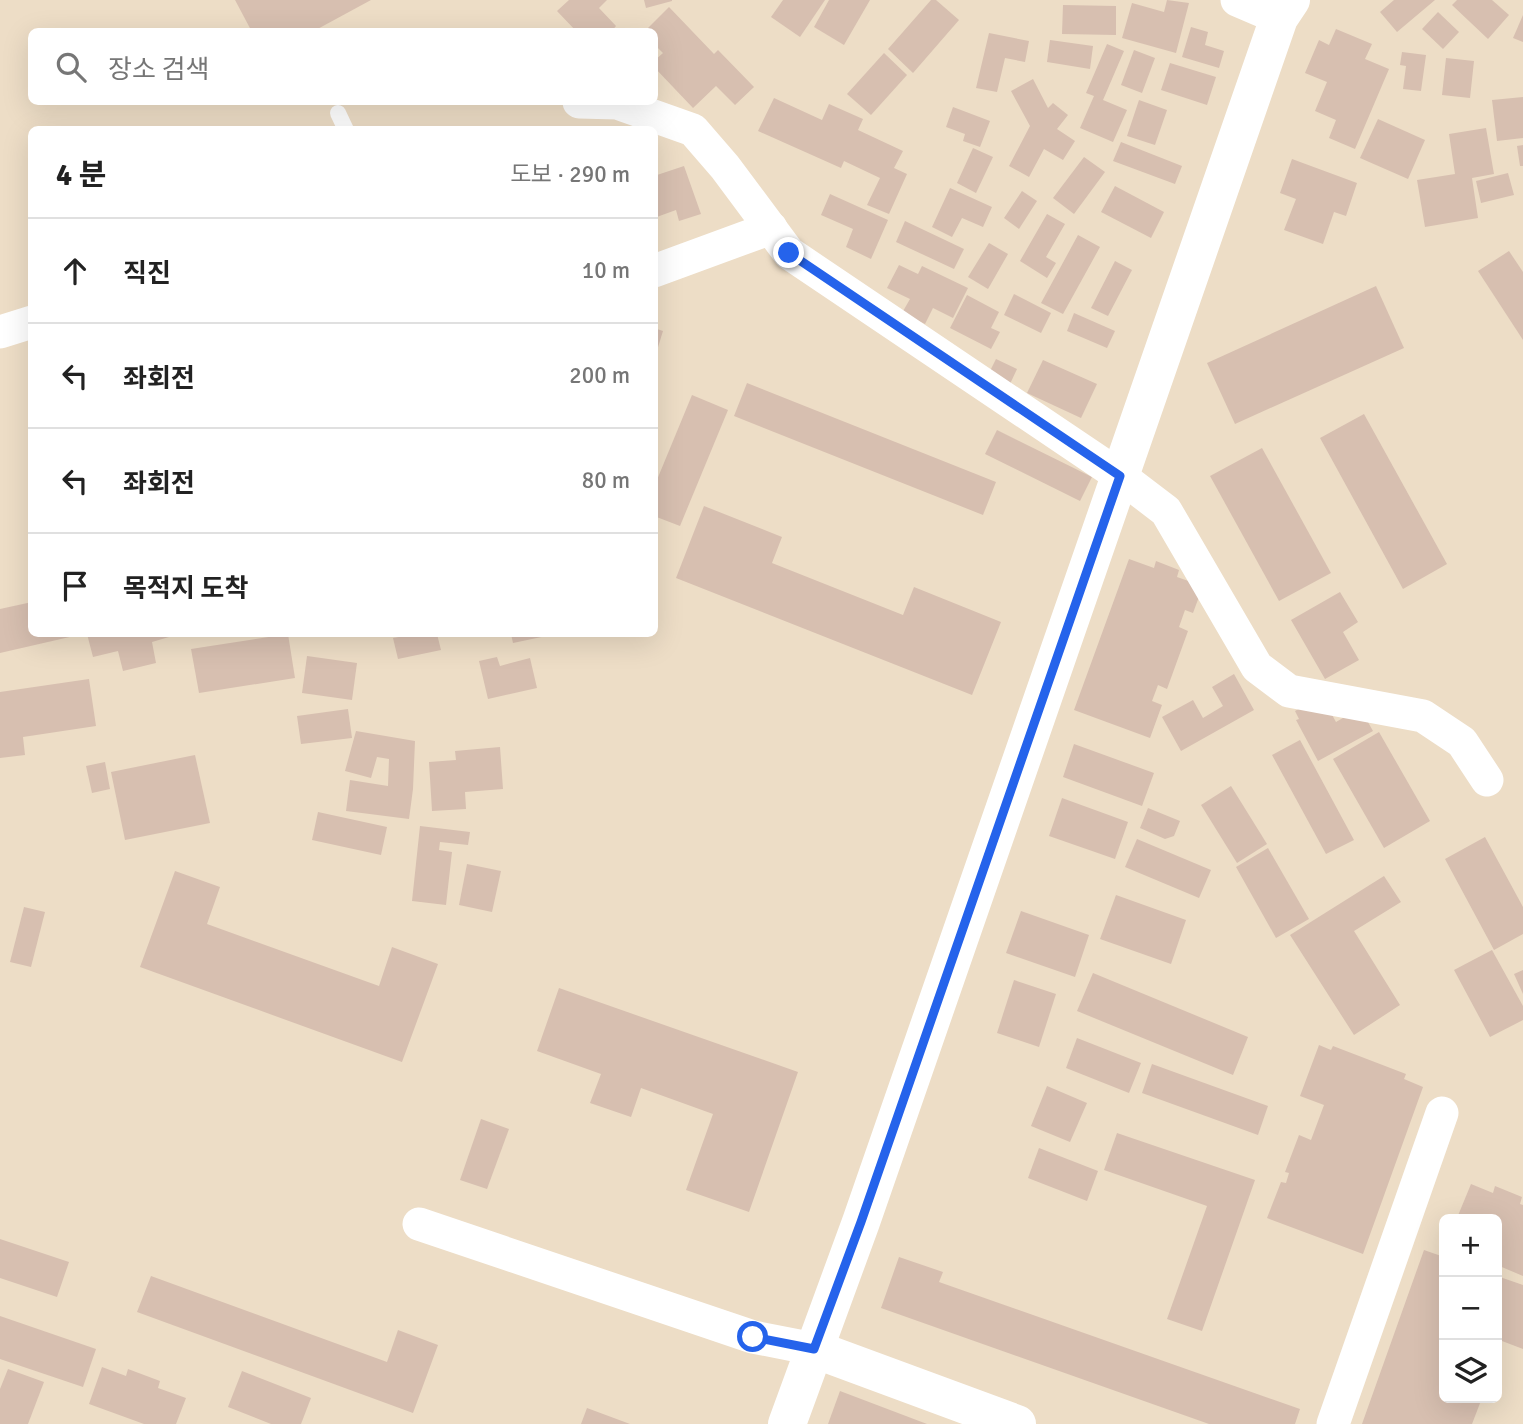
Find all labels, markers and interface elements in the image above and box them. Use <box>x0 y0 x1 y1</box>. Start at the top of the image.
search box <box>28 28 658 105</box>
icon: search <box>52 48 90 86</box>
text: 장소 검색 <box>108 54 209 86</box>
text: 4 분 <box>56 157 106 194</box>
text: 도보 · 290 m <box>510 160 630 189</box>
route end <box>773 237 804 268</box>
icon: ahead <box>56 252 94 290</box>
text: 10 m <box>582 256 630 285</box>
text: 직진 <box>123 258 171 290</box>
icon: left <box>56 357 94 395</box>
text: 200 m <box>569 361 630 390</box>
text: 좌회전 <box>123 363 195 395</box>
icon: left <box>56 462 94 500</box>
text: 80 m <box>582 466 630 495</box>
text: 좌회전 <box>123 468 195 500</box>
icon: arrive <box>56 567 94 605</box>
text: 목적지 도착 <box>123 573 248 605</box>
map controls <box>1439 1214 1502 1403</box>
button: + <box>1439 1214 1502 1277</box>
button: − <box>1439 1277 1502 1340</box>
route start <box>737 1321 768 1352</box>
button: layers <box>1439 1340 1502 1403</box>

